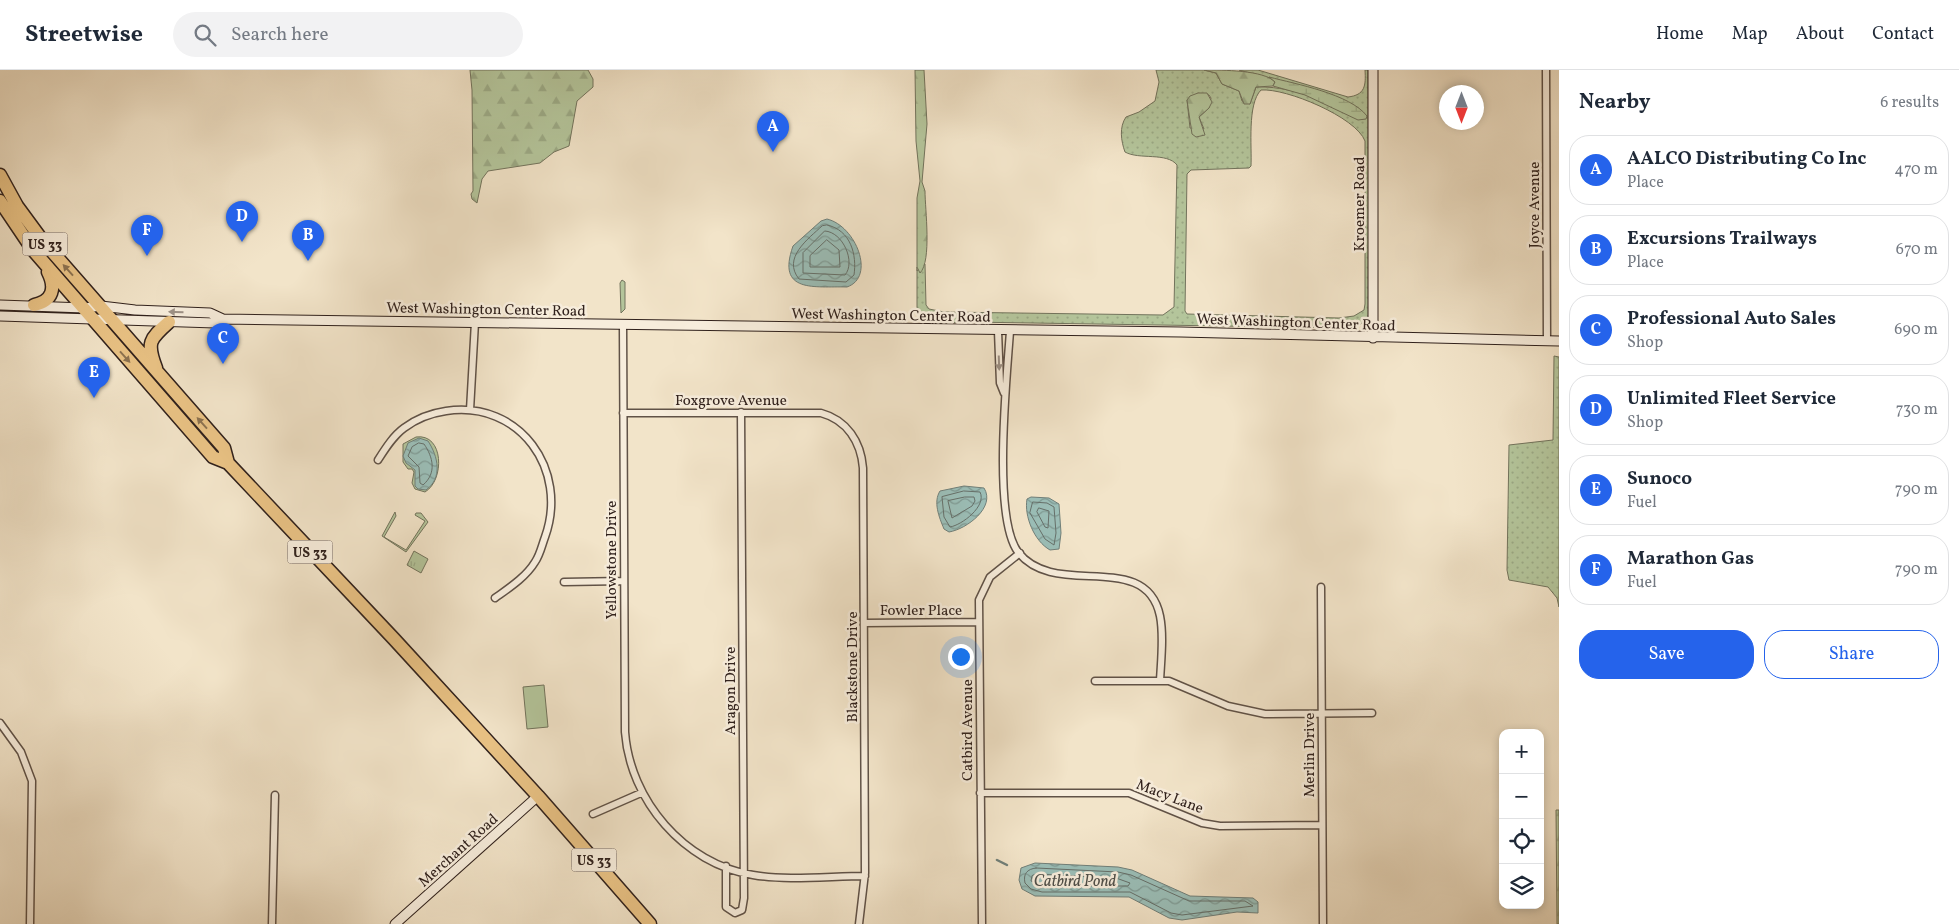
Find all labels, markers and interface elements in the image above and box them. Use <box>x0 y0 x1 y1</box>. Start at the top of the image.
search box <box>173 12 523 57</box>
text: Streetwise <box>25 18 143 52</box>
icon: search <box>191 21 219 49</box>
text: Search here <box>231 22 328 48</box>
text: Home <box>1656 22 1704 47</box>
text: Map <box>1732 22 1768 47</box>
text: About <box>1796 22 1844 47</box>
text: Contact <box>1872 22 1934 47</box>
north arrow <box>1439 85 1484 130</box>
text: Nearby <box>1579 88 1650 117</box>
text: 6 results <box>1880 92 1939 114</box>
pin: A <box>757 111 789 152</box>
text: AALCO Distributing Co Inc <box>1627 146 1866 172</box>
street label: Kroemer Road <box>1350 156 1371 252</box>
text: A <box>1590 159 1602 181</box>
text: 470 m <box>1894 159 1938 181</box>
street label: Joyce Avenue <box>1525 162 1546 248</box>
text: Place <box>1627 172 1664 194</box>
pin: D <box>226 201 258 242</box>
pin: F <box>131 215 163 256</box>
pin: B <box>292 220 324 261</box>
text: Excursions Trailways <box>1627 226 1817 252</box>
road number: US 33 <box>22 232 68 255</box>
text: B <box>1591 239 1601 261</box>
text: 670 m <box>1896 239 1938 261</box>
text: Place <box>1627 252 1664 274</box>
one-way arrow <box>62 265 74 277</box>
street label: West Washington Center Road <box>386 298 586 323</box>
street label: West Washington Center Road <box>791 304 991 329</box>
text: Professional Auto Sales <box>1627 306 1836 332</box>
one-way arrow <box>167 307 183 315</box>
street label: West Washington Center Road <box>1196 310 1396 337</box>
text: C <box>1591 319 1601 341</box>
text: 690 m <box>1894 319 1938 341</box>
pin: C <box>207 323 239 364</box>
text: Shop <box>1627 332 1663 354</box>
one-way arrow <box>119 350 131 362</box>
one-way arrow <box>995 355 1003 371</box>
pin: E <box>78 357 110 398</box>
text: Unlimited Fleet Service <box>1627 386 1836 412</box>
street label: Foxgrove Avenue <box>675 391 787 412</box>
text: D <box>1590 399 1602 421</box>
text: 730 m <box>1896 399 1938 421</box>
text: Shop <box>1627 412 1663 434</box>
one-way arrow <box>196 418 208 430</box>
text: Sunoco <box>1627 466 1692 492</box>
text: E <box>1591 479 1601 501</box>
text: 790 m <box>1895 479 1938 501</box>
text: Fuel <box>1627 492 1657 514</box>
street label: Yellowstone Drive <box>602 501 623 619</box>
road number: US 33 <box>288 541 332 564</box>
text: Marathon Gas <box>1627 546 1754 572</box>
text: F <box>1591 559 1601 581</box>
text: 790 m <box>1895 559 1938 581</box>
text: Fuel <box>1627 572 1657 594</box>
street label: Fowler Place <box>880 601 962 622</box>
street label: Blackstone Drive <box>843 611 864 723</box>
button: Save <box>1579 630 1754 679</box>
button: Share <box>1764 630 1939 679</box>
your location <box>948 644 974 670</box>
street label: Aragon Drive <box>721 647 742 735</box>
street label: Catbird Avenue <box>958 679 979 781</box>
street label: Merlin Drive <box>1300 713 1321 797</box>
map controls <box>1499 729 1544 909</box>
button: + <box>1499 729 1544 774</box>
button: − <box>1499 774 1544 819</box>
street label: Macy Lane <box>1133 775 1206 820</box>
street label: Merchant Road <box>414 810 504 893</box>
button: locate <box>1499 819 1544 864</box>
road number: US 33 <box>572 848 616 872</box>
button: layers <box>1499 864 1544 909</box>
water label: Catbird Pond <box>1034 871 1116 893</box>

